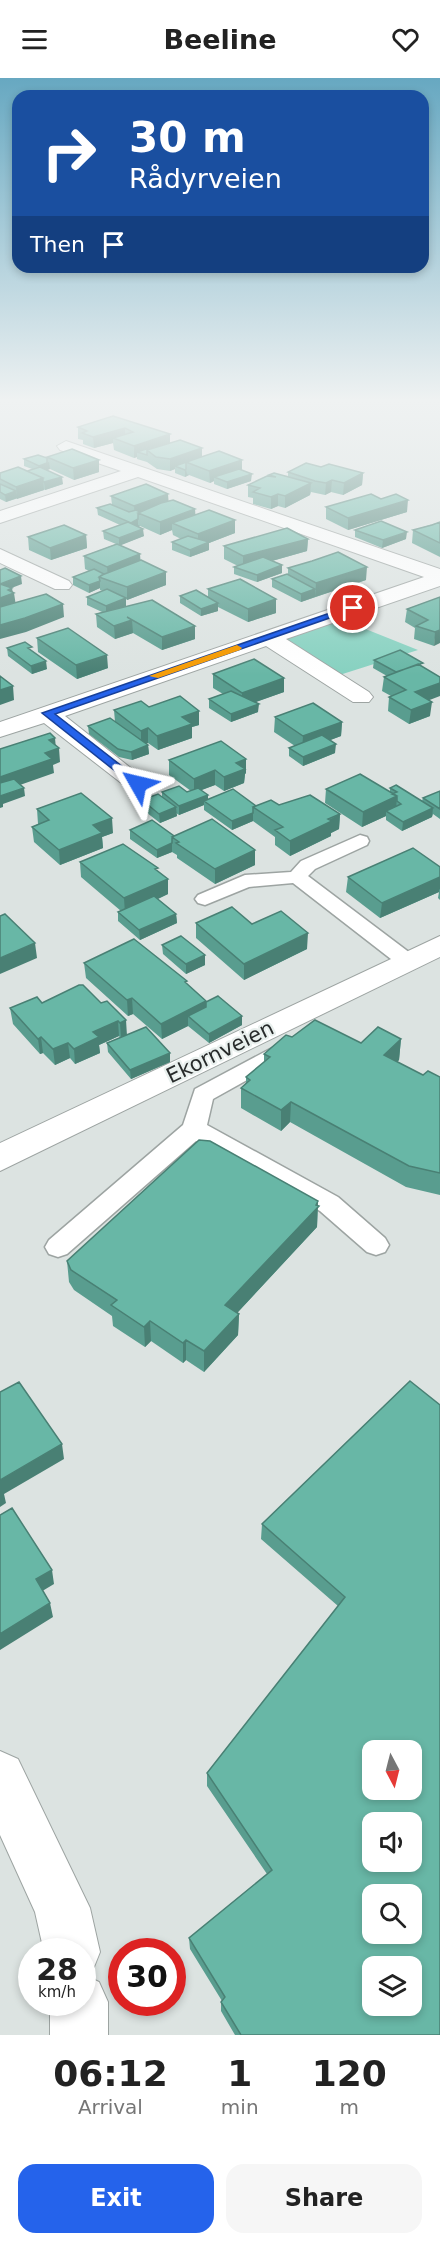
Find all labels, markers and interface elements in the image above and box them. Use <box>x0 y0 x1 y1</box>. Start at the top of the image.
icon: menu <box>18 23 51 56</box>
icon: heart <box>389 23 422 56</box>
text: Beeline <box>163 24 277 55</box>
text: 30 m <box>129 113 246 162</box>
icon: right <box>30 114 108 192</box>
text: Rådyrveien <box>129 163 282 194</box>
icon: arrive <box>97 228 130 261</box>
text: Then <box>30 232 85 257</box>
pin <box>327 582 378 633</box>
icon: arrive <box>336 591 369 624</box>
position arrow <box>106 752 170 816</box>
street label: Ekornveien <box>162 1016 278 1088</box>
north arrow <box>362 1740 422 1800</box>
map controls <box>362 1740 422 2016</box>
button: sound <box>362 1812 422 1872</box>
button: search <box>362 1884 422 1944</box>
speed limit sign: 30 <box>108 1938 186 2016</box>
text: 28 <box>36 1952 78 1987</box>
button: layers <box>362 1956 422 2016</box>
text: km/h <box>38 1983 76 2001</box>
text: 06:12 <box>53 2053 168 2094</box>
text: 1 <box>227 2053 252 2094</box>
text: 120 <box>312 2053 387 2094</box>
text: Arrival <box>78 2095 143 2119</box>
text: min <box>221 2095 259 2119</box>
text: m <box>340 2095 359 2119</box>
button: Exit <box>18 2164 214 2233</box>
button: Share <box>226 2164 422 2233</box>

